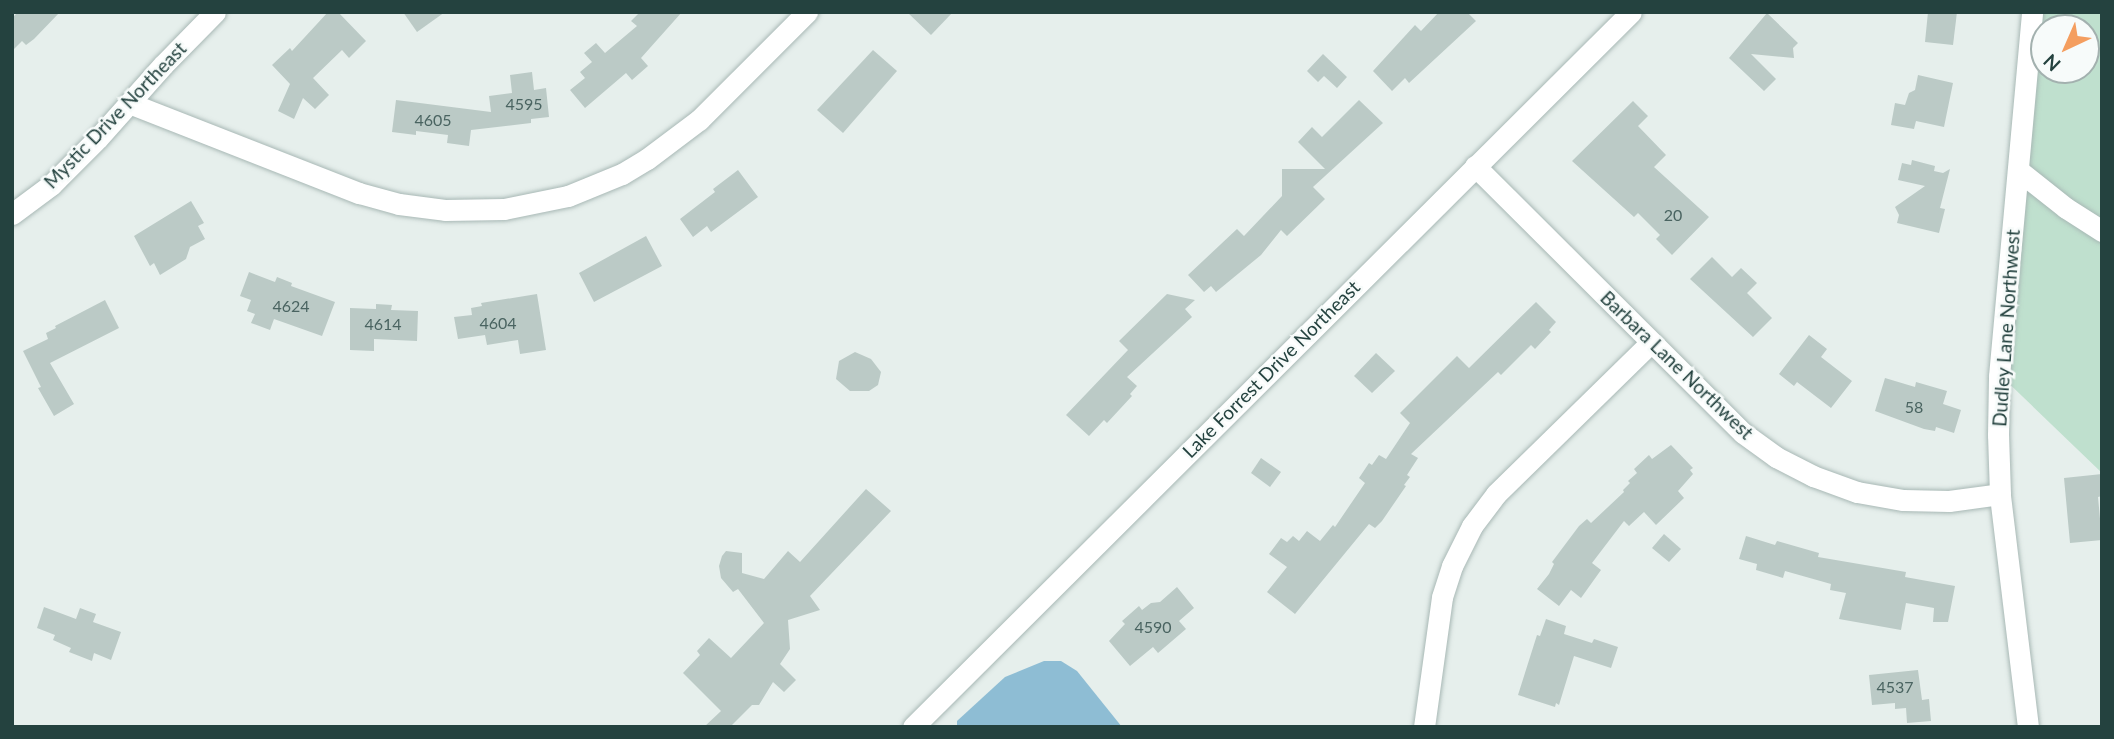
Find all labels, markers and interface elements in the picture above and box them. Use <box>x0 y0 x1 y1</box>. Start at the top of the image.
north arrow <box>2030 14 2100 84</box>
street label: Mystic Drive Northeast <box>39 37 191 193</box>
text: N <box>2038 50 2065 76</box>
house number: 4595 <box>505 94 543 114</box>
house number: 4605 <box>414 110 452 130</box>
house number: 20 <box>1664 205 1682 225</box>
street label: Dudley Lane Northwest <box>1988 228 2024 428</box>
street label: Lake Forrest Drive Northeast <box>1178 276 1364 462</box>
street label: Barbara Lane Northwest <box>1596 286 1758 444</box>
house number: 4624 <box>272 296 310 316</box>
house number: 4604 <box>479 313 517 333</box>
house number: 4614 <box>364 314 402 334</box>
house number: 58 <box>1905 397 1923 417</box>
house number: 4590 <box>1134 617 1172 637</box>
house number: 4537 <box>1876 677 1914 697</box>

